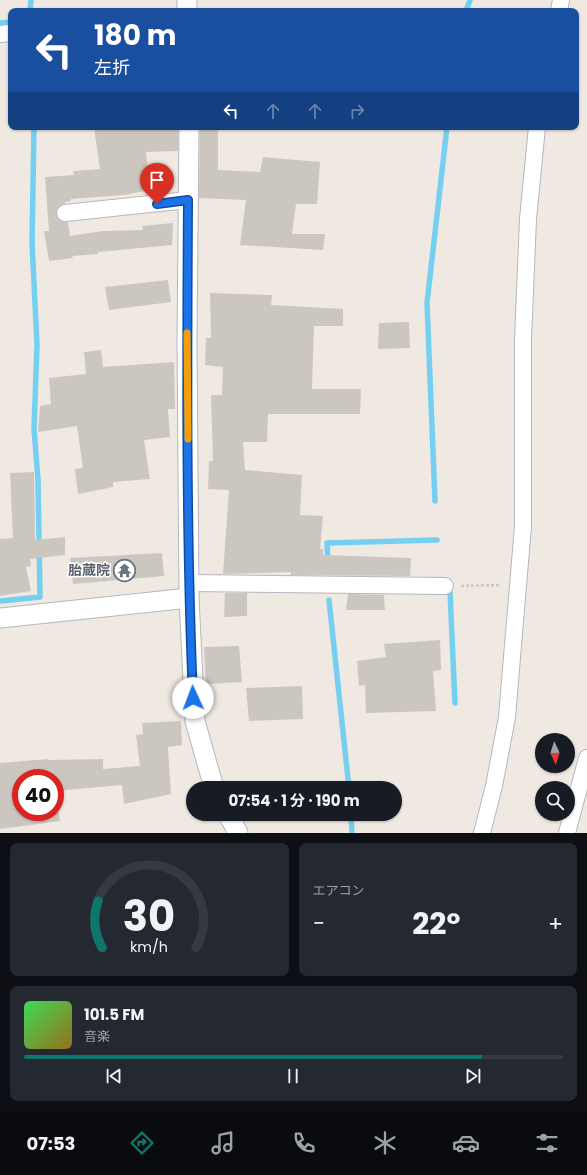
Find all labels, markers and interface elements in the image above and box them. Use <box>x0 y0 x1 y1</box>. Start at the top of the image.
text: 180 m <box>94 16 177 55</box>
icon: left <box>28 24 80 76</box>
text: 左折 <box>94 55 130 80</box>
icon: left <box>220 100 242 122</box>
icon: ahead <box>262 100 284 122</box>
icon: ahead <box>304 100 326 122</box>
icon: right <box>346 100 368 122</box>
pin <box>140 163 174 204</box>
icon: arrive <box>146 169 168 191</box>
temple icon: 胎蔵院 <box>112 557 138 583</box>
place label: 胎蔵院 <box>68 560 110 580</box>
position arrow <box>172 677 214 719</box>
north arrow <box>535 733 575 773</box>
map controls <box>535 733 575 821</box>
speed limit sign: 40 <box>12 769 64 821</box>
button: search <box>535 781 575 821</box>
text: 07:54 · 1 分 · 190 m <box>228 790 360 811</box>
text: エアコン <box>313 881 365 900</box>
text: 30 <box>123 886 175 945</box>
text: 22° <box>412 902 460 945</box>
text: − <box>313 908 325 939</box>
text: + <box>548 908 563 939</box>
text: km/h <box>130 936 168 956</box>
text: 101.5 FM <box>84 1004 144 1025</box>
text: 音楽 <box>84 1027 110 1046</box>
icon: previous <box>103 1065 125 1087</box>
icon: pause <box>282 1065 304 1087</box>
icon: next <box>462 1065 484 1087</box>
icon: directions <box>128 1129 156 1157</box>
icon: music <box>209 1129 237 1157</box>
icon: phone <box>290 1129 318 1157</box>
icon: climate <box>371 1129 399 1157</box>
icon: car <box>452 1129 480 1157</box>
icon: filters <box>533 1129 561 1157</box>
text: 07:53 <box>26 1131 76 1156</box>

